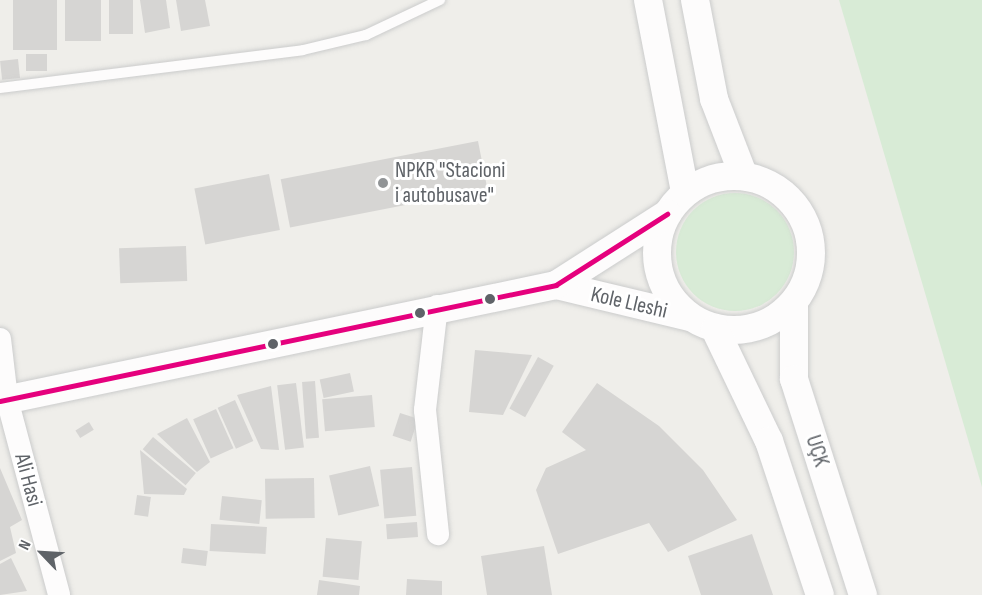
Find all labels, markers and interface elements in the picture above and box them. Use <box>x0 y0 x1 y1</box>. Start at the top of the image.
place label: NPKR "Stacioni i autobusave" <box>395 157 505 208</box>
marker: NPKR "Stacioni i autobusave" <box>376 176 390 190</box>
street label: Kole Lleshi <box>588 281 670 325</box>
unlabelled marker <box>484 293 496 305</box>
unlabelled marker <box>414 307 426 319</box>
unlabelled marker <box>267 338 279 350</box>
street label: UÇK <box>800 432 834 470</box>
street label: Ali Hasi <box>8 451 48 509</box>
north arrow <box>12 523 72 583</box>
text: N <box>15 537 36 553</box>

